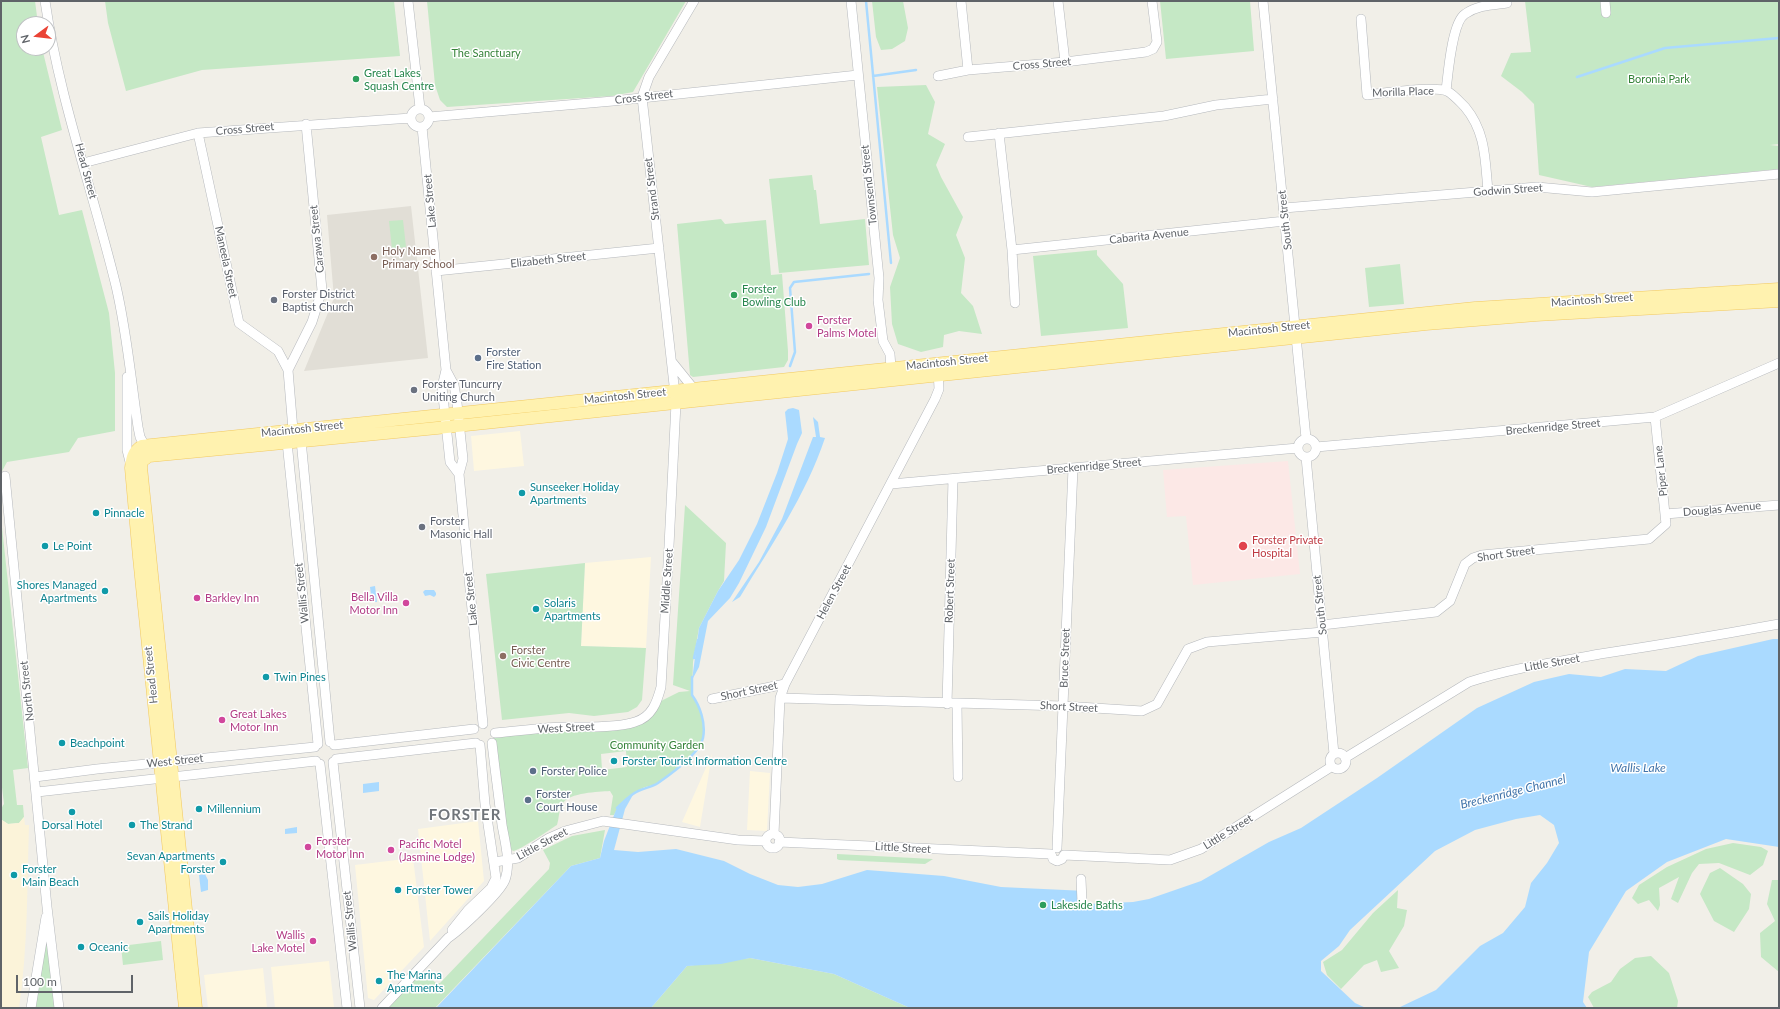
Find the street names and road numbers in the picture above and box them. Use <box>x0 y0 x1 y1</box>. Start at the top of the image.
street label: Cross Street <box>1012 55 1072 73</box>
street label: Morilla Place <box>1372 84 1434 100</box>
street label: Cross Street <box>614 87 674 107</box>
street label: Cross Street <box>215 120 275 138</box>
street label: Head Street <box>72 142 100 200</box>
street label: Townsend Street <box>858 144 880 226</box>
street label: Strand Street <box>642 157 662 221</box>
street label: Lake Street <box>421 174 439 228</box>
street label: Godwin Street <box>1473 181 1543 199</box>
street label: South Street <box>1275 189 1295 251</box>
street label: Carawa Street <box>307 205 327 273</box>
street label: Maneela Street <box>212 225 240 299</box>
street label: Cabarita Avenue <box>1109 225 1189 247</box>
street label: Elizabeth Street <box>510 249 586 271</box>
street label: Macintosh Street <box>1550 291 1634 309</box>
street label: Macintosh Street <box>1227 318 1311 340</box>
street label: Macintosh Street <box>905 351 989 373</box>
street label: Macintosh Street <box>583 385 667 407</box>
street label: Breckenridge Street <box>1505 416 1601 438</box>
street label: Macintosh Street <box>260 418 344 440</box>
street label: Piper Lane <box>1652 445 1670 497</box>
street label: Breckenridge Street <box>1046 455 1142 477</box>
street label: Douglas Avenue <box>1682 499 1762 519</box>
street label: Short Street <box>1476 543 1536 565</box>
street label: Middle Street <box>658 548 676 614</box>
street label: Robert Street <box>942 559 958 623</box>
street label: Wallis Street <box>292 562 312 624</box>
street label: Helen Street <box>814 562 854 622</box>
street label: Lake Street <box>462 571 480 627</box>
street label: South Street <box>1310 574 1330 636</box>
street label: Bruce Street <box>1057 628 1073 688</box>
street label: Head Street <box>141 646 161 704</box>
street label: Little Street <box>1523 652 1581 674</box>
street label: North Street <box>17 660 37 722</box>
street label: Short Street <box>719 679 779 703</box>
street label: Short Street <box>1040 699 1098 715</box>
street label: West Street <box>537 720 595 736</box>
street label: West Street <box>146 751 204 771</box>
street label: Little Street <box>1201 812 1255 852</box>
street label: Little Street <box>514 825 570 863</box>
street label: Little Street <box>875 840 931 856</box>
street label: Wallis Street <box>340 890 360 952</box>

